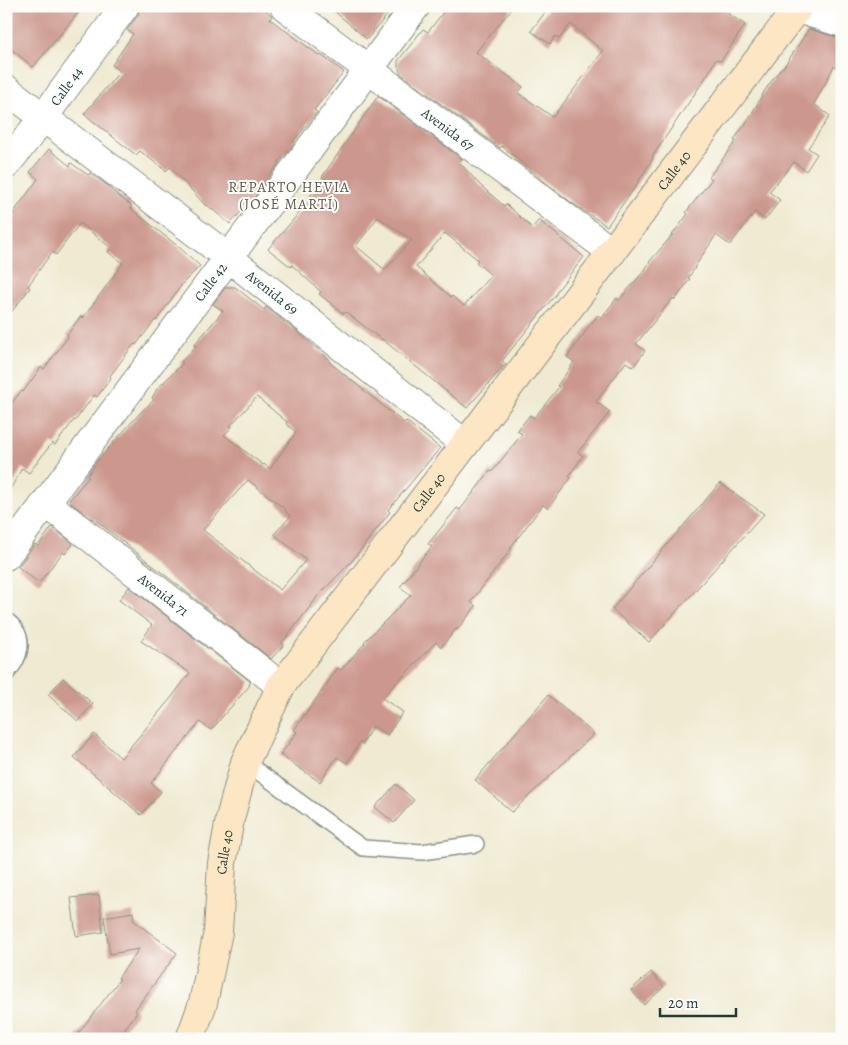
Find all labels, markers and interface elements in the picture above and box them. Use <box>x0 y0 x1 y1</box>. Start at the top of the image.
street label: Calle 44 <box>46 63 87 110</box>
street label: Avenida 67 <box>417 103 478 155</box>
street label: Calle 40 <box>653 147 695 194</box>
district label: REPARTO HEVIA (JOSÉ MARTÍ) <box>228 177 350 214</box>
street label: Calle 42 <box>190 258 232 305</box>
street label: Avenida 69 <box>241 265 302 319</box>
street label: Calle 40 <box>408 469 450 516</box>
street label: Avenida 71 <box>133 569 193 621</box>
street label: Calle 40 <box>212 828 238 875</box>
scale bar <box>660 985 737 1017</box>
text: 20 m <box>668 993 699 1013</box>

